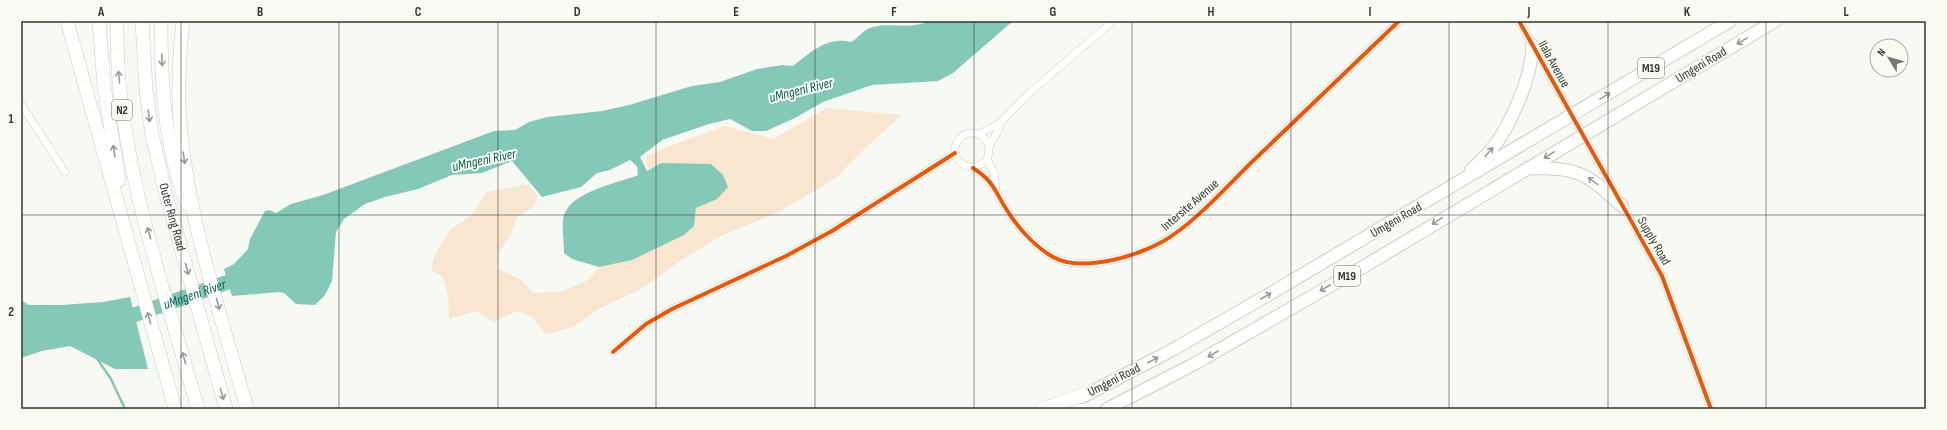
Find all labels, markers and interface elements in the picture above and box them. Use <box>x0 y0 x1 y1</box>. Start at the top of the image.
text: A <box>97 4 105 20</box>
text: B <box>257 4 263 20</box>
text: C <box>415 4 422 20</box>
text: D <box>574 4 581 20</box>
text: E <box>733 4 739 20</box>
text: F <box>891 4 897 20</box>
text: G <box>1050 4 1057 20</box>
text: H <box>1208 4 1215 20</box>
text: I <box>1369 4 1372 20</box>
text: J <box>1527 4 1531 20</box>
text: K <box>1684 4 1691 20</box>
text: L <box>1843 4 1849 20</box>
one-way arrow <box>1737 37 1748 45</box>
street label: Ilala Avenue <box>1535 38 1573 90</box>
north arrow <box>1869 38 1909 78</box>
street label: Umgeni Road <box>1673 44 1729 86</box>
text: N <box>1874 46 1888 59</box>
one-way arrow <box>158 53 165 66</box>
road number: M19 <box>1638 58 1664 78</box>
one-way arrow <box>115 71 122 84</box>
water label: uMngeni River <box>767 74 836 106</box>
one-way arrow <box>1599 91 1611 99</box>
road number: N2 <box>112 100 132 120</box>
one-way arrow <box>145 109 153 122</box>
text: 1 <box>8 111 14 127</box>
one-way arrow <box>110 144 118 157</box>
water label: uMngeni River <box>450 145 519 175</box>
one-way arrow <box>1485 146 1494 157</box>
one-way arrow <box>180 151 188 164</box>
one-way arrow <box>1544 151 1555 159</box>
street label: Intersite Avenue <box>1158 176 1222 234</box>
one-way arrow <box>1587 177 1598 185</box>
street label: Outer Ring Road <box>155 182 189 253</box>
street label: Umgeni Road <box>1367 199 1425 241</box>
street label: Supply Road <box>1634 214 1674 268</box>
one-way arrow <box>1431 218 1443 226</box>
one-way arrow <box>145 227 152 240</box>
one-way arrow <box>184 262 191 275</box>
road number: M19 <box>1334 266 1360 286</box>
water label: uMngeni River <box>161 275 229 313</box>
one-way arrow <box>1319 285 1331 293</box>
one-way arrow <box>1260 292 1272 300</box>
one-way arrow <box>215 297 222 310</box>
text: 2 <box>8 304 14 320</box>
one-way arrow <box>145 311 153 324</box>
one-way arrow <box>1207 350 1219 358</box>
one-way arrow <box>180 352 187 365</box>
one-way arrow <box>1146 356 1158 363</box>
street label: Umgeni Road <box>1085 360 1143 400</box>
one-way arrow <box>219 388 226 401</box>

